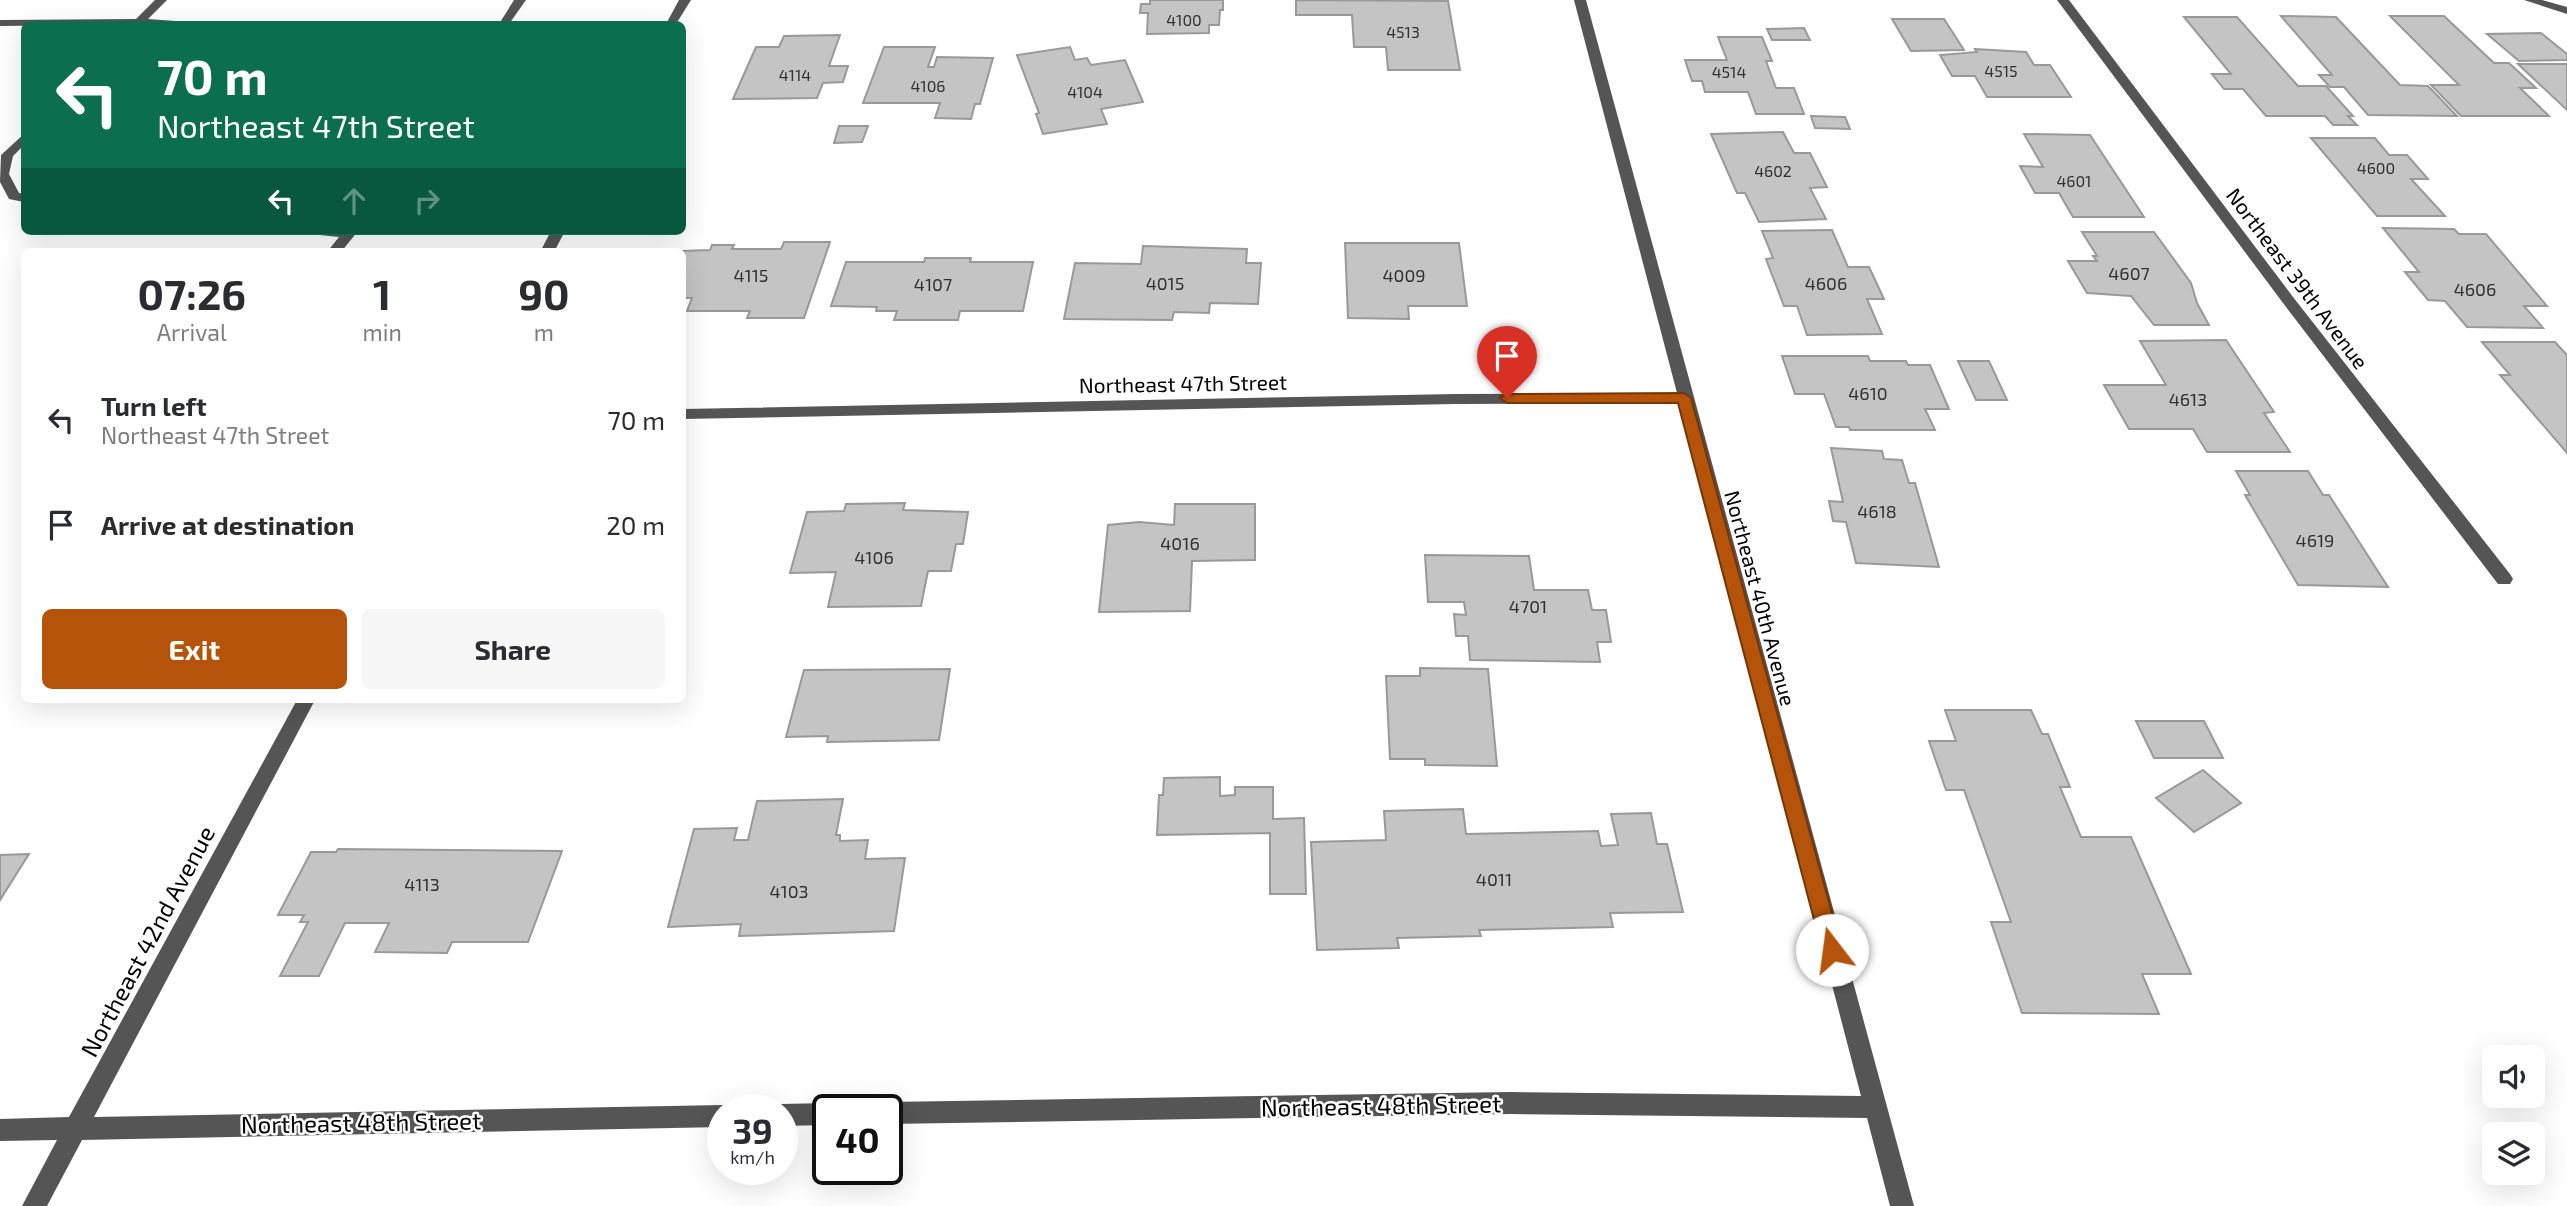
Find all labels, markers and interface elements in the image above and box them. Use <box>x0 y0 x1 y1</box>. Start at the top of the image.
house number: 4100 <box>1166 10 1202 29</box>
house number: 4513 <box>1386 22 1420 41</box>
text: 70 m <box>157 46 268 105</box>
icon: left <box>42 49 133 140</box>
house number: 4515 <box>1984 61 2018 80</box>
house number: 4514 <box>1712 62 1746 81</box>
house number: 4114 <box>779 65 811 84</box>
house number: 4106 <box>910 76 946 95</box>
house number: 4104 <box>1067 82 1103 101</box>
text: Northeast 47th Street <box>157 106 475 144</box>
house number: 4600 <box>2357 158 2395 177</box>
house number: 4602 <box>1754 161 1792 180</box>
house number: 4601 <box>2056 171 2092 190</box>
icon: left <box>262 182 300 220</box>
icon: ahead <box>335 182 373 220</box>
icon: right <box>408 182 446 220</box>
street label: Northeast 39th Avenue <box>2222 183 2374 373</box>
house number: 4607 <box>2108 262 2150 284</box>
house number: 4115 <box>733 264 769 286</box>
house number: 4009 <box>1382 264 1426 286</box>
text: 07:26 <box>137 268 246 318</box>
text: 1 <box>373 268 391 318</box>
text: 90 <box>518 268 570 318</box>
house number: 4015 <box>1146 272 1184 294</box>
house number: 4606 <box>1805 272 1847 294</box>
house number: 4107 <box>914 273 952 295</box>
house number: 4606 <box>2454 278 2496 300</box>
text: Arrival <box>157 318 227 346</box>
text: min <box>363 318 402 346</box>
text: m <box>534 318 554 346</box>
pin <box>1477 326 1537 398</box>
icon: arrive <box>1488 337 1526 375</box>
street label: Northeast 47th Street <box>1079 369 1287 397</box>
house number: 4610 <box>1848 382 1888 404</box>
house number: 4613 <box>2169 388 2207 410</box>
text: Turn left <box>101 390 207 421</box>
icon: left <box>42 401 80 439</box>
text: 70 m <box>607 404 665 435</box>
text: Northeast 47th Street <box>101 421 329 449</box>
street label: Northeast 40th Avenue <box>1720 488 1802 708</box>
house number: 4618 <box>1857 500 1897 522</box>
icon: arrive <box>42 506 80 544</box>
text: Arrive at destination <box>101 509 354 540</box>
text: 20 m <box>606 509 665 540</box>
house number: 4619 <box>2296 529 2334 551</box>
house number: 4016 <box>1160 532 1200 554</box>
house number: 4106 <box>854 546 894 568</box>
house number: 4701 <box>1509 595 1547 617</box>
button: Exit <box>42 609 347 689</box>
button: Share <box>361 609 665 689</box>
street label: Northeast 42nd Avenue <box>74 821 220 1061</box>
house number: 4011 <box>1476 868 1512 890</box>
house number: 4113 <box>404 873 440 895</box>
house number: 4103 <box>769 880 809 902</box>
position arrow <box>1795 913 1869 987</box>
map controls <box>2482 1045 2545 1185</box>
button: sound <box>2482 1045 2545 1108</box>
street label: Northeast 48th Street <box>1261 1088 1501 1122</box>
speed limit sign: 40 <box>812 1094 903 1185</box>
street label: Northeast 48th Street <box>241 1105 481 1139</box>
text: 39 <box>732 1109 773 1151</box>
button: layers <box>2482 1122 2545 1185</box>
text: km/h <box>730 1146 775 1168</box>

